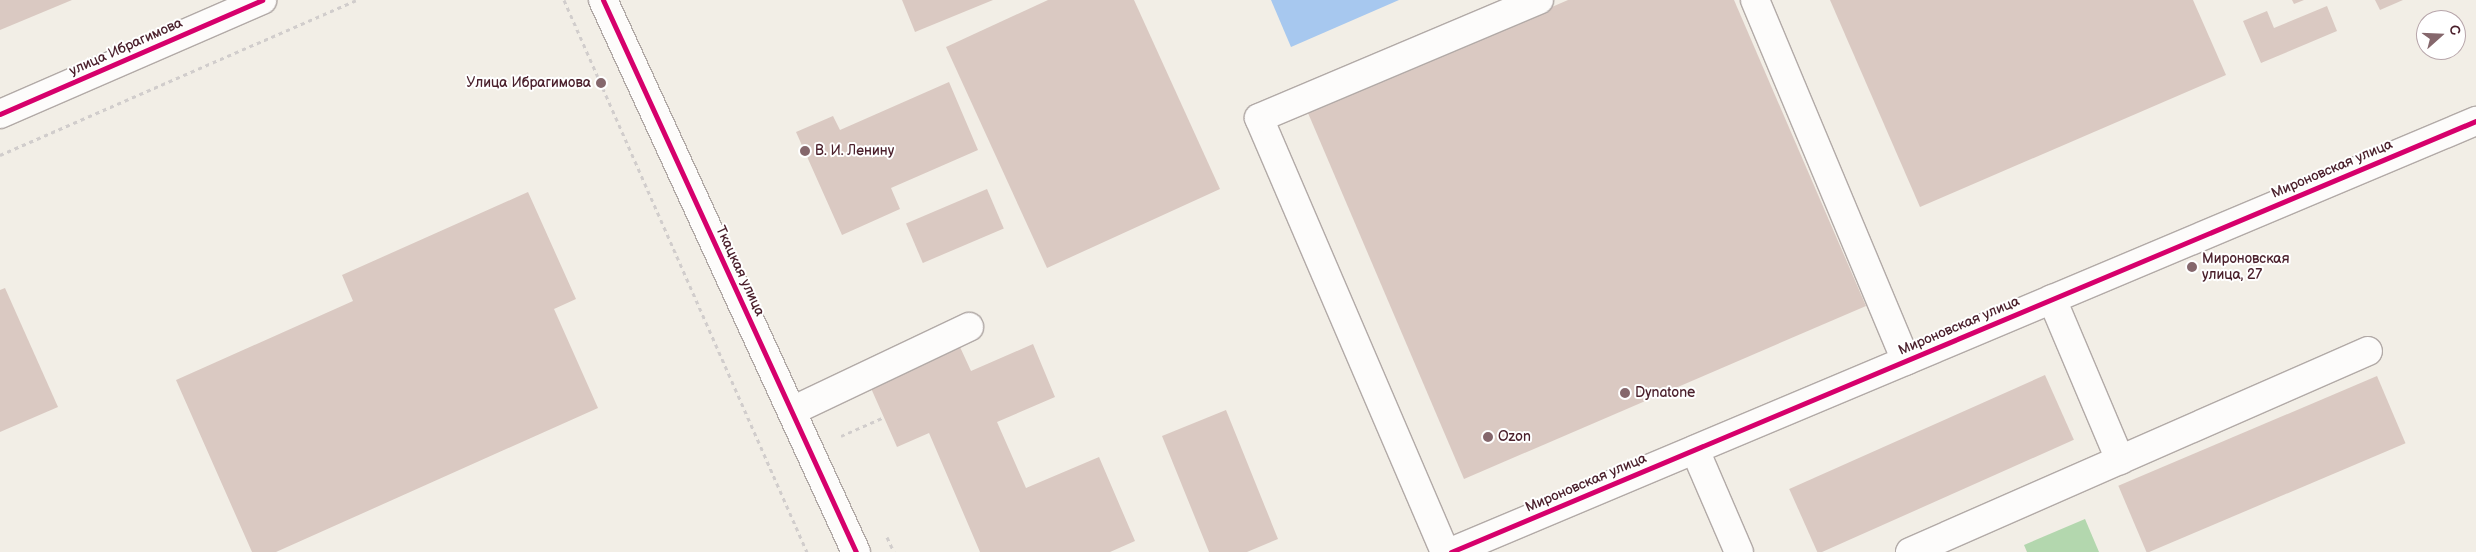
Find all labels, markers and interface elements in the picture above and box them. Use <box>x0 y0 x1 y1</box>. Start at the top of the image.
north arrow <box>2416 10 2466 60</box>
street label: улица Ибрагимова <box>67 14 185 80</box>
text: С <box>2445 23 2464 38</box>
place label: Улица Ибрагимова <box>466 75 591 91</box>
marker: Улица Ибрагимова <box>595 77 607 89</box>
street label: Мироновская улица <box>2269 136 2395 202</box>
place label: В. И. Ленину <box>815 143 894 159</box>
marker: В. И. Ленину <box>799 145 811 157</box>
street label: Ткацкая улица <box>712 223 768 319</box>
place label: Мироновская улица, 27 <box>2202 251 2289 284</box>
marker: Мироновская улица, 27 <box>2186 261 2198 273</box>
street label: Мироновская улица <box>1896 293 2022 359</box>
place label: Dynatone <box>1635 385 1695 401</box>
marker: Dynatone <box>1619 387 1631 399</box>
place label: Ozon <box>1498 429 1531 445</box>
marker: Ozon <box>1482 431 1494 443</box>
street label: Мироновская улица <box>1523 450 1649 516</box>

